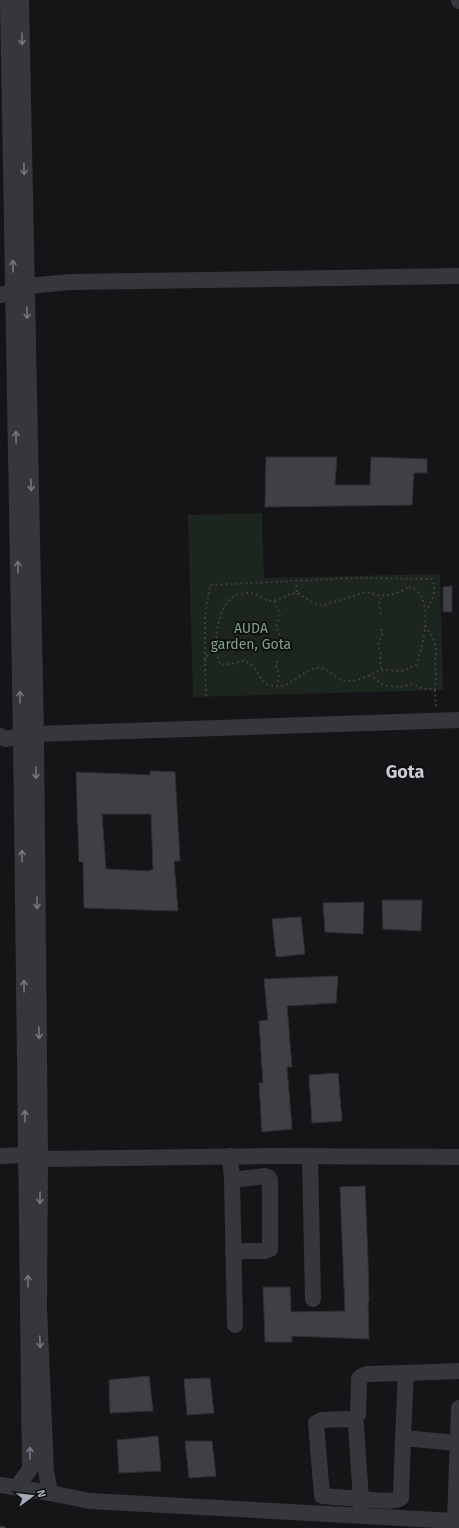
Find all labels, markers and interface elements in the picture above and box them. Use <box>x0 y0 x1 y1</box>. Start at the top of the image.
one-way arrow <box>18 32 26 45</box>
one-way arrow <box>20 162 28 175</box>
one-way arrow <box>9 260 17 273</box>
one-way arrow <box>23 306 31 319</box>
one-way arrow <box>12 431 20 444</box>
one-way arrow <box>27 478 35 491</box>
one-way arrow <box>14 561 22 574</box>
park label: AUDA garden, Gota <box>211 620 291 653</box>
one-way arrow <box>16 691 24 704</box>
district label: Gota <box>386 761 424 783</box>
one-way arrow <box>32 766 40 779</box>
one-way arrow <box>18 850 26 863</box>
one-way arrow <box>33 896 41 909</box>
one-way arrow <box>20 980 28 993</box>
one-way arrow <box>35 1026 43 1039</box>
one-way arrow <box>21 1110 29 1123</box>
one-way arrow <box>36 1191 44 1204</box>
one-way arrow <box>24 1275 32 1288</box>
one-way arrow <box>37 1335 44 1348</box>
one-way arrow <box>26 1447 34 1460</box>
north arrow <box>12 1476 52 1516</box>
text: N <box>34 1488 48 1499</box>

